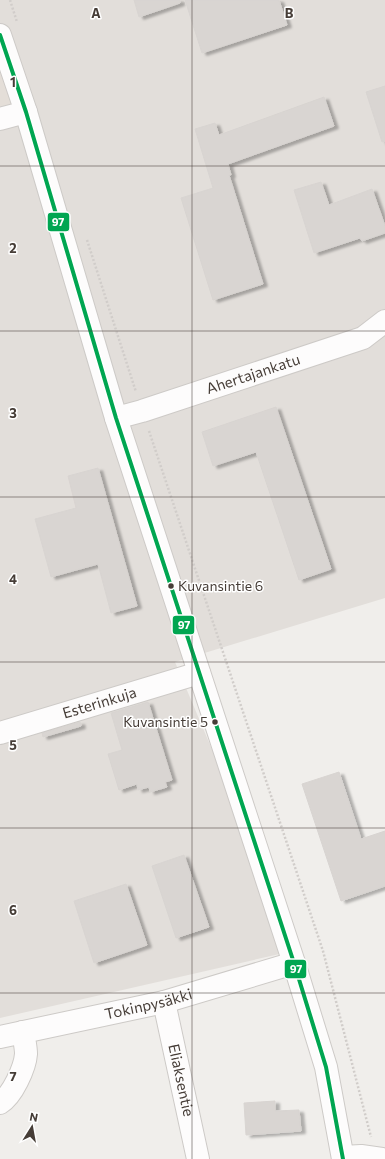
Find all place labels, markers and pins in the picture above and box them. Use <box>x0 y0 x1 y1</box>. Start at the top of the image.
place label: Kuvansintie 6 <box>178 577 263 594</box>
marker: Kuvansintie 6 <box>166 581 176 591</box>
place label: Kuvansintie 5 <box>123 713 208 730</box>
marker: Kuvansintie 5 <box>210 717 220 727</box>

